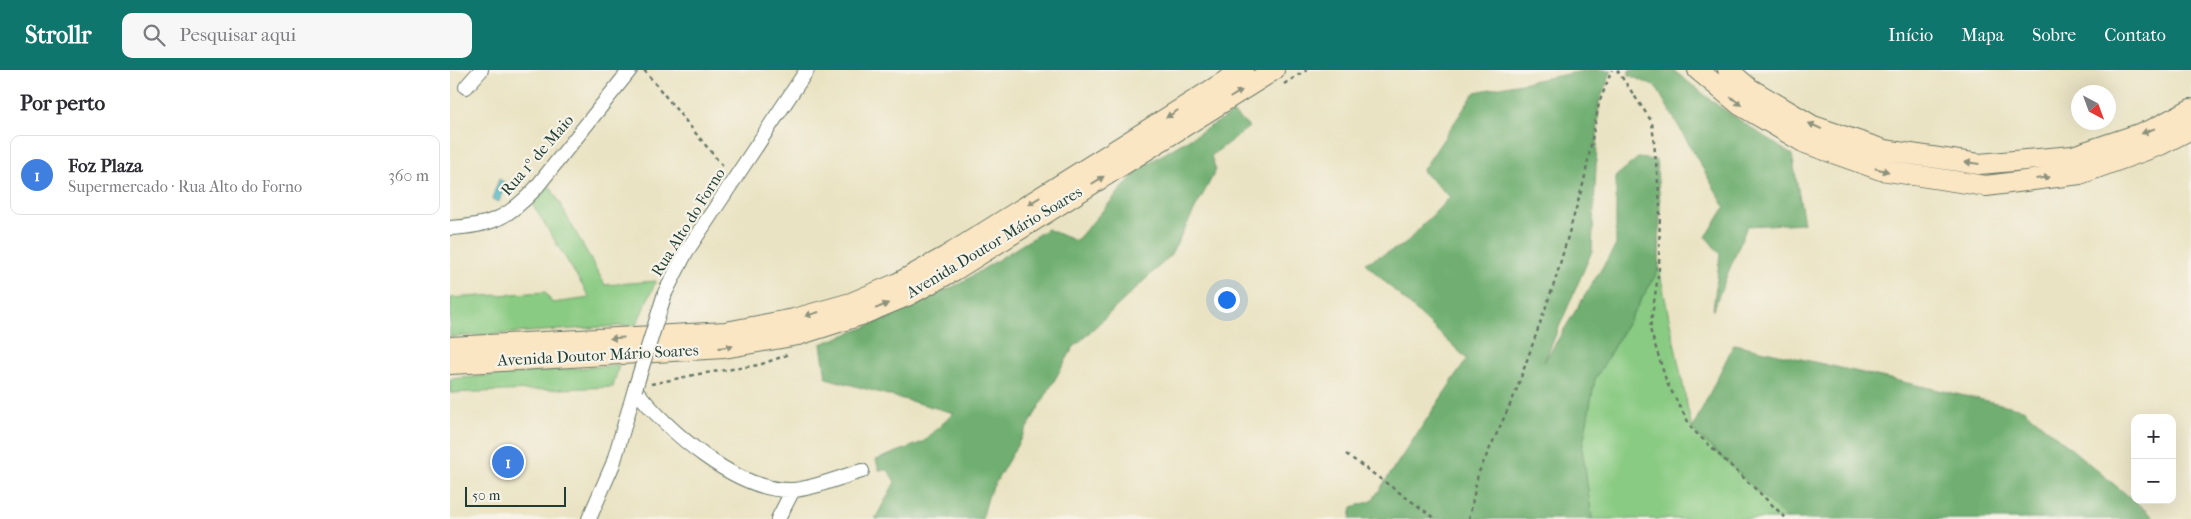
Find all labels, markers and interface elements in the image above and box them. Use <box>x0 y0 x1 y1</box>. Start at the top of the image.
search box <box>122 13 472 58</box>
text: Strollr <box>25 21 92 49</box>
icon: search <box>140 21 168 49</box>
text: Pesquisar aqui <box>180 24 296 46</box>
text: Início <box>1888 25 1933 46</box>
text: Mapa <box>1961 25 2004 46</box>
text: Sobre <box>2032 25 2076 46</box>
text: Contato <box>2104 25 2166 46</box>
north arrow <box>2071 85 2116 130</box>
one-way arrow <box>1229 89 1242 98</box>
text: Por perto <box>20 91 105 115</box>
one-way arrow <box>1729 95 1742 106</box>
one-way arrow <box>1165 110 1178 119</box>
street label: Rua 1º de Maio <box>497 111 577 199</box>
one-way arrow <box>1808 121 1822 129</box>
one-way arrow <box>2140 128 2155 135</box>
text: Foz Plaza <box>68 155 143 177</box>
one-way arrow <box>1964 159 1980 167</box>
street label: Rua Alto do Forno <box>647 164 729 280</box>
text: 1 <box>34 166 40 185</box>
text: 360 m <box>388 166 429 185</box>
one-way arrow <box>1874 166 1889 174</box>
one-way arrow <box>2035 174 2051 182</box>
one-way arrow <box>1091 175 1104 185</box>
text: Supermercado · Rua Alto do Forno <box>68 177 302 196</box>
street label: Avenida Doutor Mário Soares <box>902 182 1085 303</box>
one-way arrow <box>1027 196 1041 205</box>
your location <box>1214 287 1240 313</box>
one-way arrow <box>875 302 890 310</box>
one-way arrow <box>805 310 820 318</box>
one-way arrow <box>609 335 625 343</box>
street label: Avenida Doutor Mário Soares <box>496 340 699 370</box>
one-way arrow <box>718 343 734 351</box>
map controls <box>2131 414 2176 504</box>
button: + <box>2131 414 2176 459</box>
pin: 1 <box>492 443 524 481</box>
button: − <box>2131 459 2176 504</box>
scale bar <box>465 484 566 507</box>
text: 50 m <box>472 487 500 504</box>

